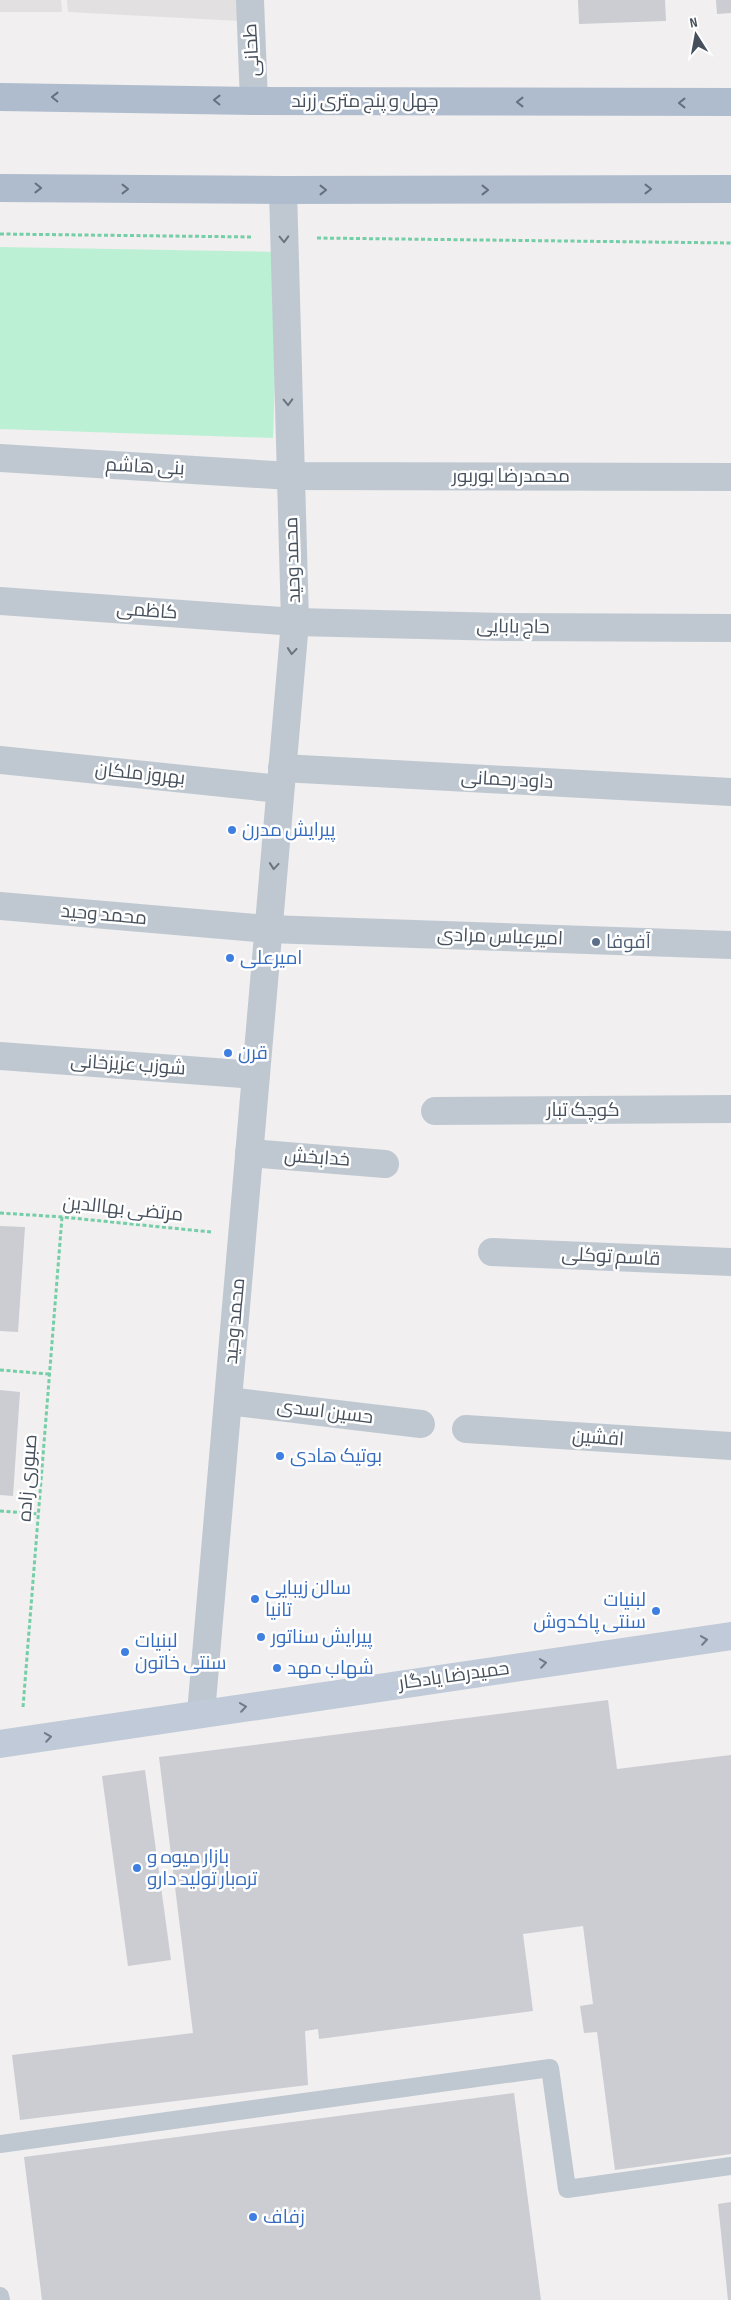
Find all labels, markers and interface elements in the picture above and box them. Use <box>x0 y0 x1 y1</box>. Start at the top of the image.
north arrow <box>671 10 721 60</box>
text: N <box>688 14 699 32</box>
street label: طحانی <box>239 23 265 77</box>
street label: چهل و پنج متری زرند <box>291 90 439 114</box>
one-way arrow <box>51 92 59 103</box>
one-way arrow <box>213 95 221 105</box>
one-way arrow <box>516 97 524 107</box>
one-way arrow <box>678 98 686 108</box>
one-way arrow <box>35 183 43 194</box>
one-way arrow <box>122 184 130 194</box>
one-way arrow <box>644 184 652 194</box>
one-way arrow <box>320 185 327 195</box>
one-way arrow <box>482 185 490 195</box>
one-way arrow <box>278 235 289 243</box>
one-way arrow <box>283 398 293 406</box>
street label: بنی هاشم <box>105 453 185 482</box>
street label: محمدرضا بوربور <box>451 465 570 488</box>
street label: محمد وحید <box>280 516 306 604</box>
street label: کاظمی <box>116 597 178 625</box>
street label: حاج بابایی <box>476 615 550 640</box>
one-way arrow <box>287 648 298 656</box>
street label: بهروز ملکان <box>94 758 186 790</box>
street label: داود رحمانی <box>460 766 554 794</box>
place label: پیرایش مدرن <box>242 819 335 842</box>
marker: پیرایش مدرن <box>226 824 238 836</box>
one-way arrow <box>269 862 280 870</box>
street label: محمد وحید <box>60 900 148 930</box>
street label: امیرعباس مرادی <box>436 923 564 951</box>
place label: آفوفا <box>606 931 651 954</box>
marker: آفوفا <box>590 936 602 948</box>
place label: امیرعلی <box>240 947 302 970</box>
marker: امیرعلی <box>224 952 236 964</box>
place label: قرن <box>238 1042 268 1065</box>
marker: قرن <box>222 1047 234 1059</box>
street label: شوزب عزیزخانی <box>70 1050 186 1080</box>
street label: کوچک تبار <box>545 1099 620 1122</box>
street label: خدابخش <box>283 1144 351 1172</box>
street label: مرتضی بهاالدین <box>62 1191 184 1227</box>
street label: قاسم توکلی <box>561 1243 661 1272</box>
street label: محمد وحید <box>220 1277 250 1365</box>
street label: حسین اسدی <box>276 1395 374 1429</box>
street label: افشین <box>571 1425 625 1451</box>
street label: صبوری زاده <box>13 1434 43 1522</box>
place label: بوتیک هادی <box>290 1445 382 1468</box>
marker: بوتیک هادی <box>274 1450 286 1462</box>
place label: سالن زیبایی تانیا <box>265 1577 351 1622</box>
place label: لبنیات سنتی پاکدوش <box>533 1589 646 1634</box>
marker: سالن زیبایی تانیا <box>249 1593 261 1605</box>
marker: لبنیات سنتی پاکدوش <box>650 1605 662 1617</box>
place label: پیرایش سناتور <box>270 1626 372 1649</box>
place label: لبنیات سنتی خاتون <box>135 1630 227 1675</box>
marker: پیرایش سناتور <box>255 1631 267 1643</box>
one-way arrow <box>700 1635 708 1646</box>
marker: لبنیات سنتی خاتون <box>119 1646 131 1658</box>
place label: شهاب مهد <box>287 1657 374 1680</box>
street label: حمیدرضا یادگار <box>396 1657 511 1695</box>
one-way arrow <box>539 1658 547 1669</box>
marker: شهاب مهد <box>271 1662 283 1674</box>
one-way arrow <box>239 1702 248 1712</box>
one-way arrow <box>44 1732 53 1742</box>
place label: بازار میوه و تره‌بار تولید دارو <box>147 1846 257 1891</box>
marker: بازار میوه و تره‌بار تولید دارو <box>131 1862 143 1874</box>
place label: زفاف <box>263 2206 305 2229</box>
marker: زفاف <box>247 2211 259 2223</box>

